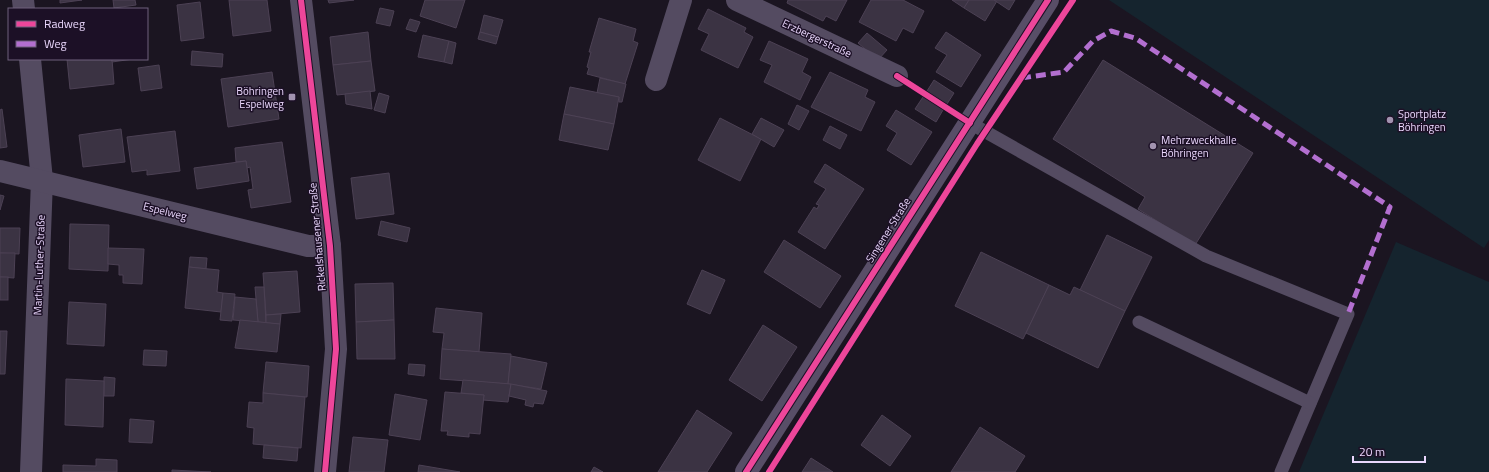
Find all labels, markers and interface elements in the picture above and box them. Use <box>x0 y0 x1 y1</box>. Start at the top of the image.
legend <box>8 8 148 60</box>
text: Radweg <box>44 14 85 33</box>
street label: Erzbergerstraße <box>780 15 855 61</box>
text: Weg <box>44 34 67 53</box>
place label: Böhringen Espelweg <box>236 83 284 112</box>
marker: Böhringen Espelweg <box>287 92 297 102</box>
place label: Sportplatz Böhringen <box>1398 106 1446 135</box>
marker: Sportplatz Böhringen <box>1385 115 1395 125</box>
place label: Mehrzweckhalle Böhringen <box>1161 132 1237 161</box>
marker: Mehrzweckhalle Böhringen <box>1148 141 1158 151</box>
street label: Rickelshausener Straße <box>304 182 330 292</box>
street label: Singener Straße <box>862 194 915 266</box>
street label: Espelweg <box>141 198 189 224</box>
street label: Martin-Luther-Straße <box>29 214 49 316</box>
scale bar <box>1353 438 1425 464</box>
text: 20 m <box>1359 442 1385 461</box>

